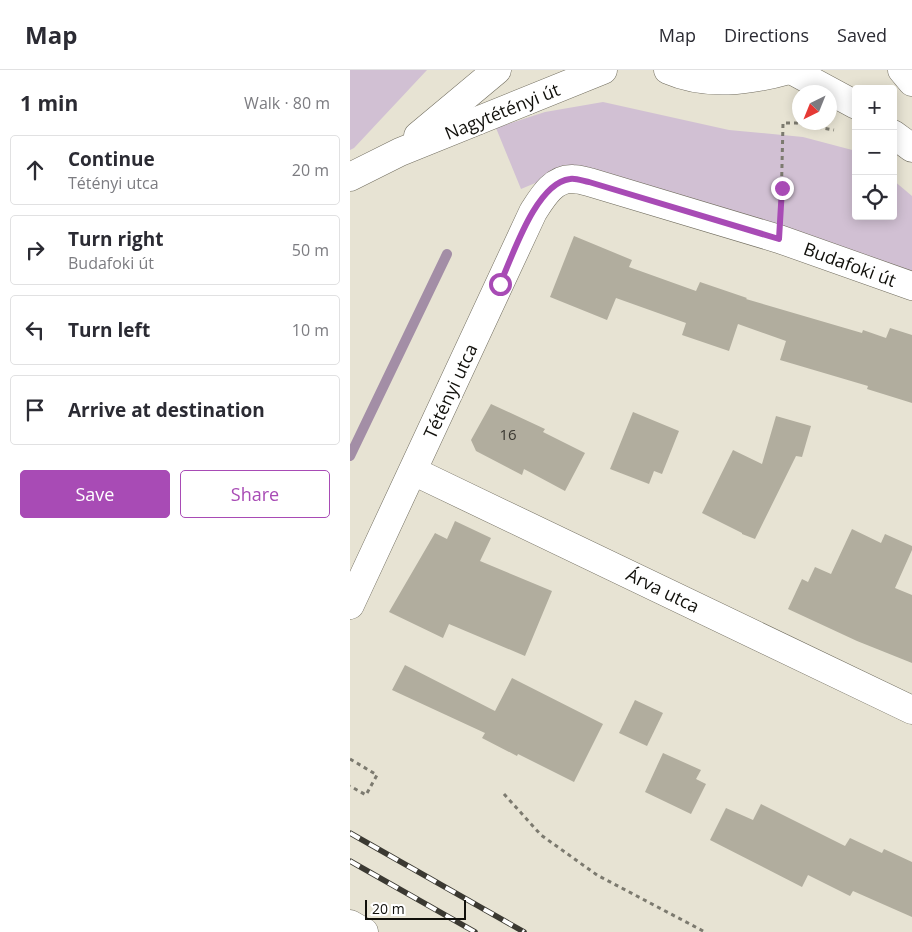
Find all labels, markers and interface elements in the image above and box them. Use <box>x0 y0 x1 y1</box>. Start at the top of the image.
text: Map <box>25 18 77 51</box>
text: Map <box>659 23 696 47</box>
text: Directions <box>724 23 809 47</box>
text: Saved <box>837 23 887 47</box>
street label: Nagytétényi út <box>441 77 563 145</box>
north arrow <box>792 85 837 130</box>
map controls <box>852 85 897 220</box>
button: + <box>852 85 897 130</box>
text: 1 min <box>20 89 78 117</box>
text: Walk · 80 m <box>244 92 330 114</box>
button: − <box>852 130 897 175</box>
text: Continue <box>68 146 155 172</box>
icon: ahead <box>21 156 49 184</box>
text: 20 m <box>292 159 329 181</box>
text: Tétényi utca <box>68 172 159 194</box>
button: locate <box>852 175 897 220</box>
route end <box>771 177 794 200</box>
text: Turn right <box>68 226 163 252</box>
icon: right <box>21 236 49 264</box>
street label: Budafoki út <box>800 236 900 292</box>
text: 50 m <box>292 239 329 261</box>
text: Budafoki út <box>68 252 154 274</box>
route start <box>489 273 512 296</box>
icon: left <box>21 316 49 344</box>
text: Turn left <box>68 317 150 343</box>
text: 10 m <box>292 319 329 341</box>
street label: Tétényi utca <box>418 340 482 442</box>
icon: arrive <box>21 396 49 424</box>
text: Arrive at destination <box>68 397 265 423</box>
house number: 16 <box>499 424 517 444</box>
button: Save <box>20 470 170 518</box>
button: Share <box>180 470 330 518</box>
street label: Árva utca <box>622 562 704 618</box>
scale bar <box>365 897 466 920</box>
text: 20 m <box>372 899 405 918</box>

